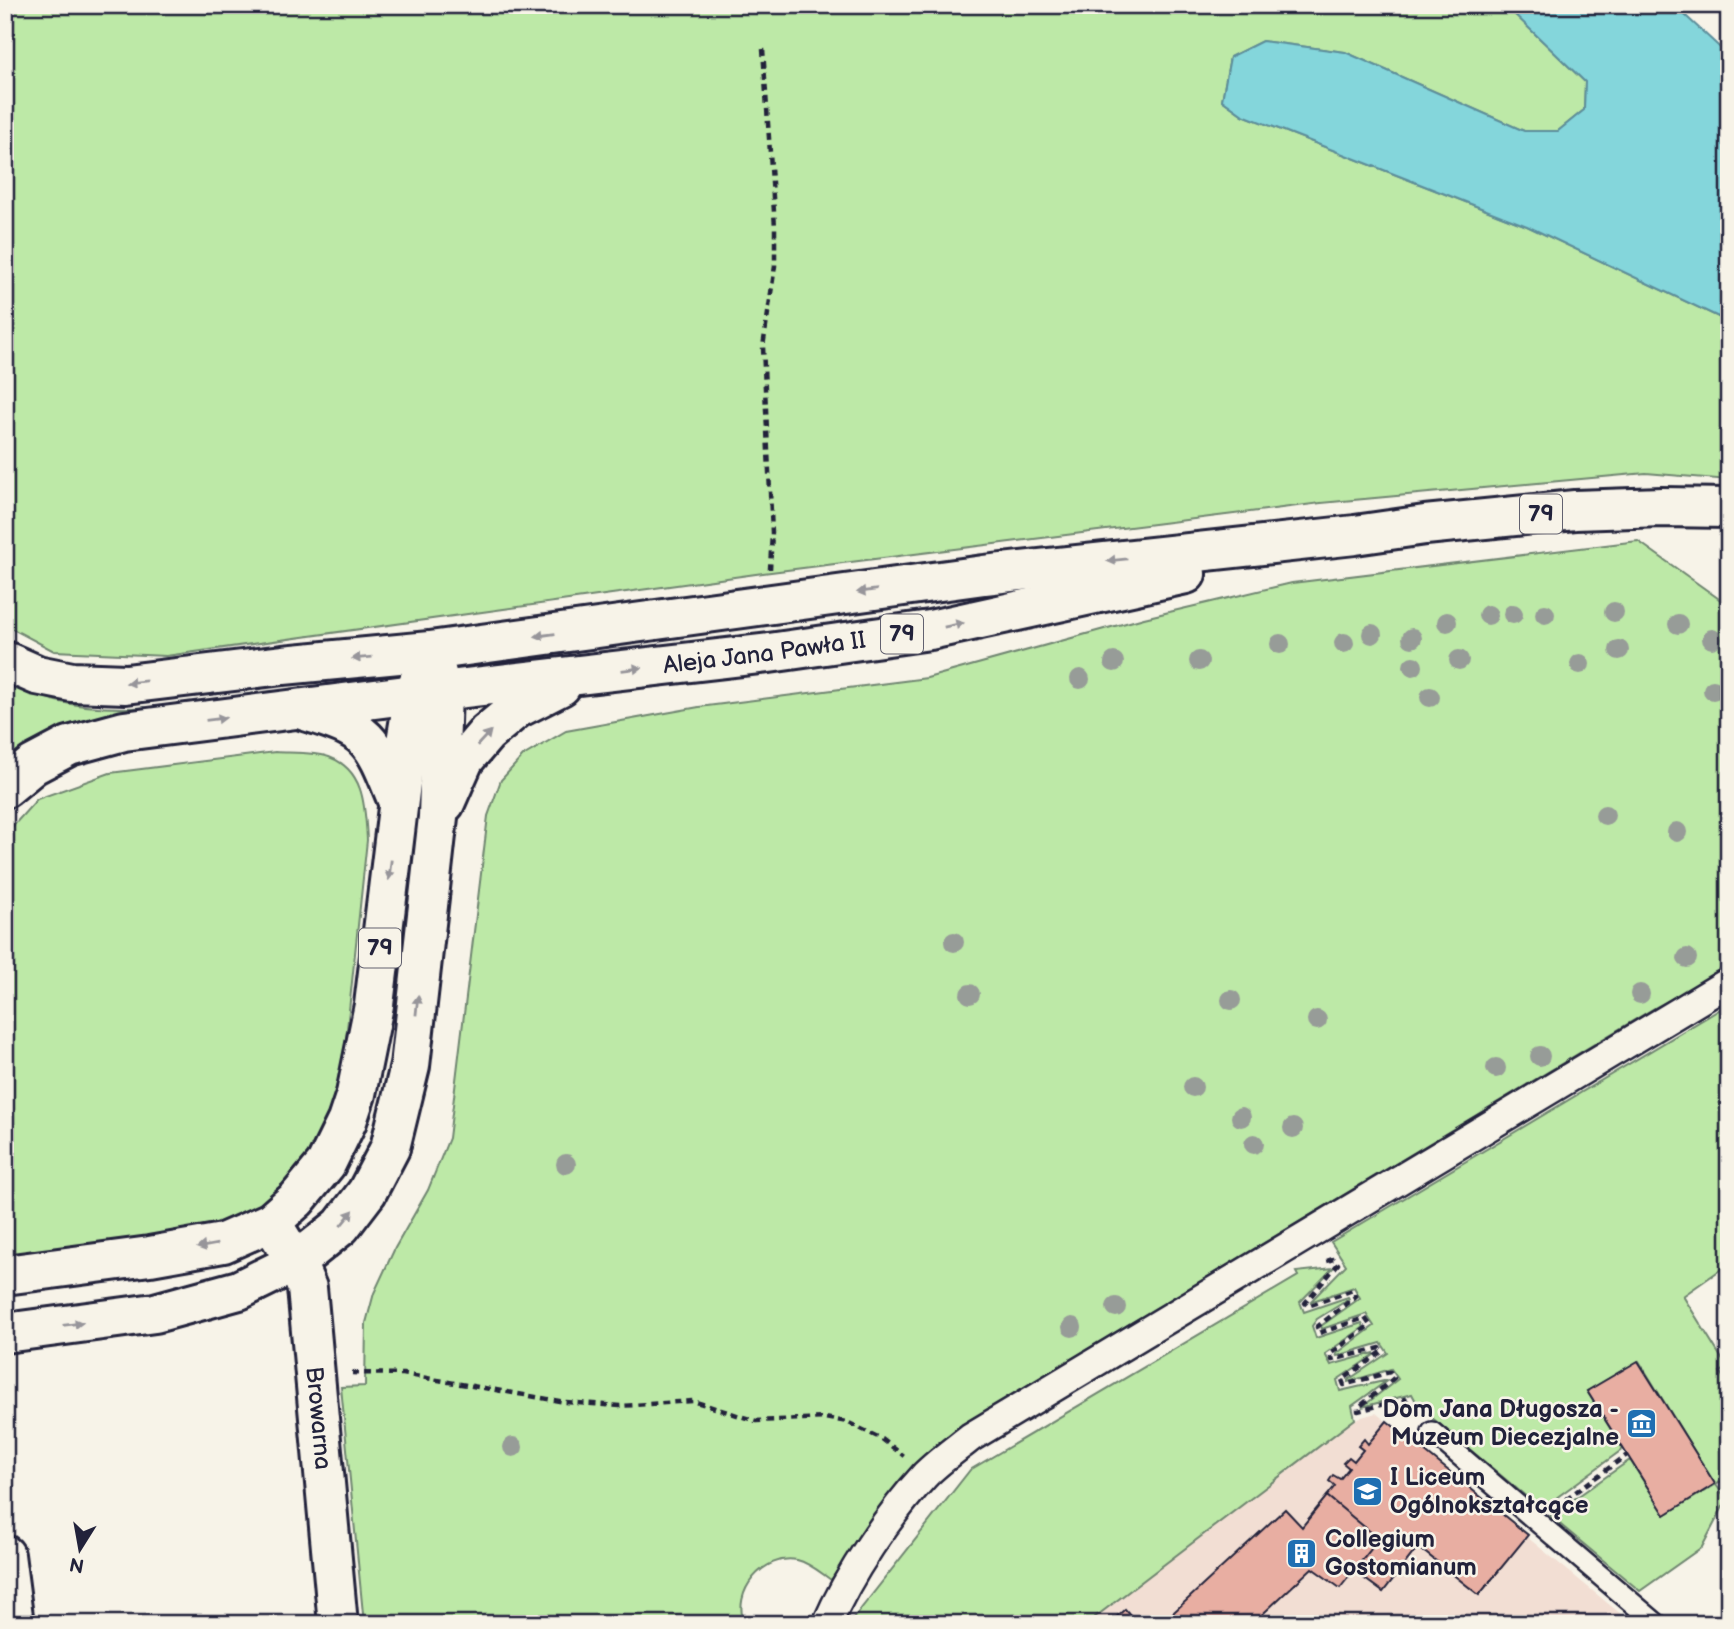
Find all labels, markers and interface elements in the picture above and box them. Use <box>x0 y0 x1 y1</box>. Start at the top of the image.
road number: 79 <box>1520 494 1562 534</box>
one-way arrow <box>1105 555 1127 566</box>
one-way arrow <box>856 585 878 596</box>
road number: 79 <box>881 614 923 654</box>
one-way arrow <box>943 619 965 630</box>
street label: Aleja Jana Pawła II <box>661 625 867 680</box>
one-way arrow <box>534 630 556 641</box>
one-way arrow <box>351 653 373 664</box>
one-way arrow <box>621 663 643 674</box>
one-way arrow <box>125 677 147 688</box>
one-way arrow <box>205 714 227 725</box>
one-way arrow <box>476 729 492 747</box>
one-way arrow <box>385 859 396 881</box>
road number: 79 <box>359 928 401 967</box>
one-way arrow <box>411 994 422 1016</box>
one-way arrow <box>340 1209 355 1227</box>
one-way arrow <box>196 1241 218 1252</box>
one-way arrow <box>62 1318 84 1329</box>
street label: Browarna <box>300 1365 338 1471</box>
place label: Dom Jana Długosza - Muzeum Diecezjalne <box>1382 1395 1619 1452</box>
museum icon: Dom Jana Długosza - Muzeum Diecezjalne <box>1625 1406 1659 1440</box>
place label: I Liceum Ogólnokształcące <box>1390 1463 1589 1520</box>
school or university icon: I Liceum Ogólnokształcące <box>1350 1474 1384 1508</box>
north arrow <box>46 1514 116 1584</box>
place label: Collegium Gostomianum <box>1325 1525 1477 1582</box>
building icon: Collegium Gostomianum <box>1285 1536 1319 1570</box>
text: N <box>68 1552 86 1577</box>

